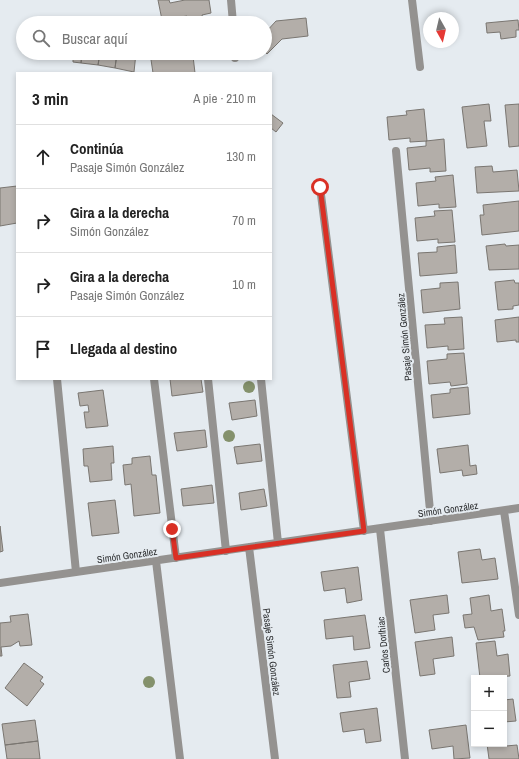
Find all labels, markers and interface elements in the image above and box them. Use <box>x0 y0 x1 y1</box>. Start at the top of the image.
north arrow <box>423 12 459 48</box>
search box <box>16 16 272 60</box>
icon: search <box>30 27 52 49</box>
text: Buscar aquí <box>62 28 128 49</box>
text: 3 min <box>32 87 68 110</box>
text: A pie · 210 m <box>193 90 256 107</box>
text: Continúa <box>70 138 123 159</box>
icon: ahead <box>32 146 54 168</box>
text: 130 m <box>226 148 256 165</box>
text: Pasaje Simón González <box>70 159 184 176</box>
route start <box>311 178 329 196</box>
text: Gira a la derecha <box>70 202 169 223</box>
icon: right <box>32 210 54 232</box>
text: 70 m <box>232 212 256 229</box>
text: Simón González <box>70 223 149 240</box>
text: Gira a la derecha <box>70 266 169 287</box>
icon: right <box>32 274 54 296</box>
text: 10 m <box>232 276 256 293</box>
text: Pasaje Simón González <box>70 287 184 304</box>
street label: Pasaje Simón González <box>394 293 415 381</box>
icon: arrive <box>32 338 54 360</box>
text: Llegada al destino <box>70 338 177 359</box>
street label: Simón González <box>417 499 479 520</box>
route end <box>163 520 181 538</box>
street label: Simón González <box>96 545 158 566</box>
street label: Pasaje Simón González <box>260 608 283 697</box>
street label: Carlos Dorlhiac <box>374 616 393 674</box>
map controls <box>471 675 507 747</box>
button: + <box>471 675 507 711</box>
button: − <box>471 711 507 747</box>

